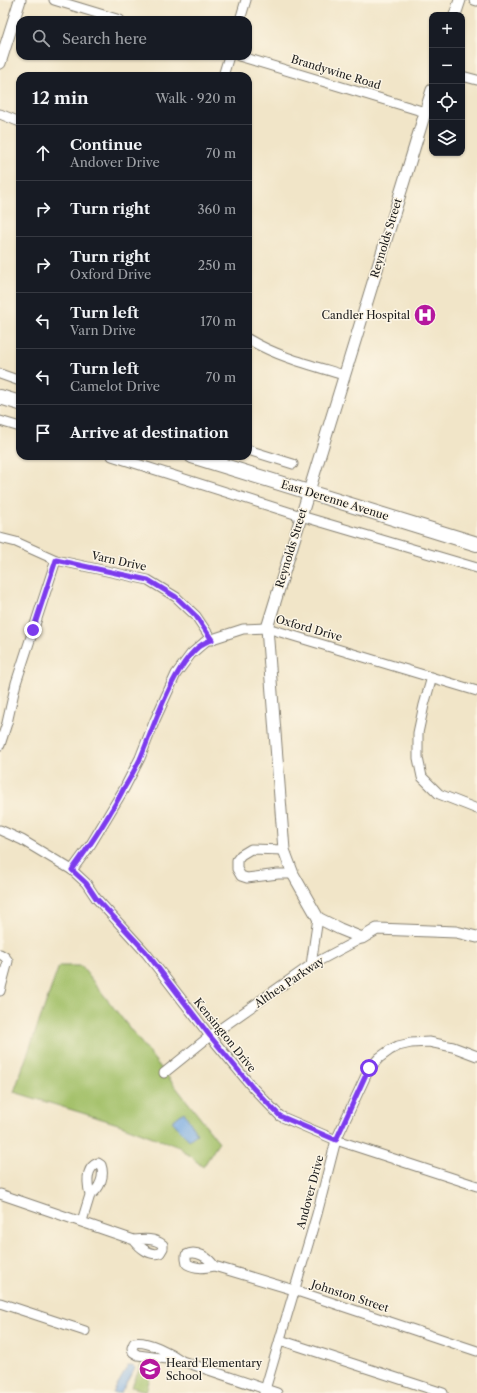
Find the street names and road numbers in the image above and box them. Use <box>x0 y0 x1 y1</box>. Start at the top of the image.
street label: Brandywine Road <box>289 52 383 92</box>
street label: Reynolds Street <box>367 196 405 280</box>
street label: East Derenne Avenue <box>279 477 391 523</box>
street label: Reynolds Street <box>272 506 310 590</box>
street label: Varn Drive <box>89 548 148 574</box>
street label: Oxford Drive <box>274 612 344 644</box>
street label: Althea Parkway <box>251 953 327 1011</box>
street label: Kensington Drive <box>191 995 259 1075</box>
street label: Andover Drive <box>293 1154 327 1231</box>
street label: Johnston Street <box>308 1276 391 1315</box>

